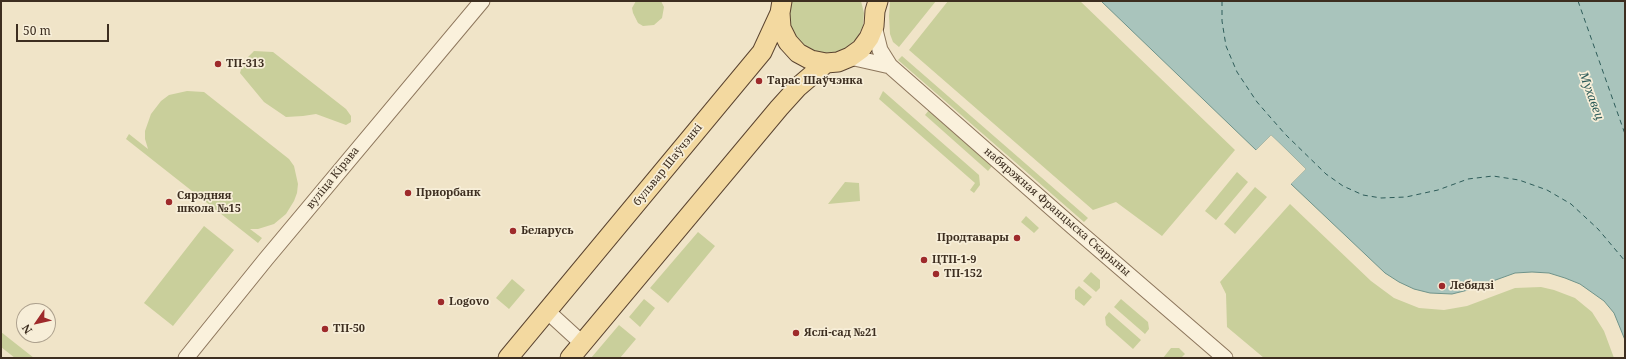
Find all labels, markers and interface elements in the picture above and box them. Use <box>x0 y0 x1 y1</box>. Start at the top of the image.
scale bar <box>18 16 111 42</box>
text: 50 m <box>23 22 51 39</box>
place label: ТП-313 <box>226 57 264 71</box>
marker: ТП-313 <box>213 59 223 69</box>
water label: Мухавец <box>1576 70 1606 122</box>
place label: Тарас Шаўчэнка <box>767 74 863 88</box>
marker: Тарас Шаўчэнка <box>754 76 764 86</box>
street label: бульвар Шаўчэнкі <box>631 121 705 209</box>
street label: вуліца Кірава <box>304 144 362 212</box>
street label: набярэжная Францыска Скарыны <box>981 145 1133 279</box>
place label: Приорбанк <box>416 186 481 200</box>
marker: Приорбанк <box>403 188 413 198</box>
place label: Сярэдняя школа №15 <box>177 189 241 215</box>
marker: Сярэдняя школа №15 <box>164 197 174 207</box>
place label: Беларусь <box>521 224 573 238</box>
marker: Беларусь <box>508 226 518 236</box>
place label: Продтавары <box>937 231 1009 245</box>
marker: Продтавары <box>1012 233 1022 243</box>
place label: ЦТП-1-9 <box>932 253 976 267</box>
marker: ЦТП-1-9 <box>919 255 929 265</box>
place label: ТП-152 <box>944 267 982 281</box>
marker: ТП-152 <box>931 269 941 279</box>
place label: Лебядзі <box>1450 279 1494 293</box>
marker: Лебядзі <box>1437 281 1447 291</box>
place label: Logovo <box>449 295 489 309</box>
marker: Logovo <box>436 297 446 307</box>
north arrow <box>16 303 56 343</box>
text: N <box>18 322 35 337</box>
place label: ТП-50 <box>333 322 365 336</box>
marker: ТП-50 <box>320 324 330 334</box>
place label: Яслі-сад №21 <box>804 326 877 340</box>
marker: Яслі-сад №21 <box>791 328 801 338</box>

